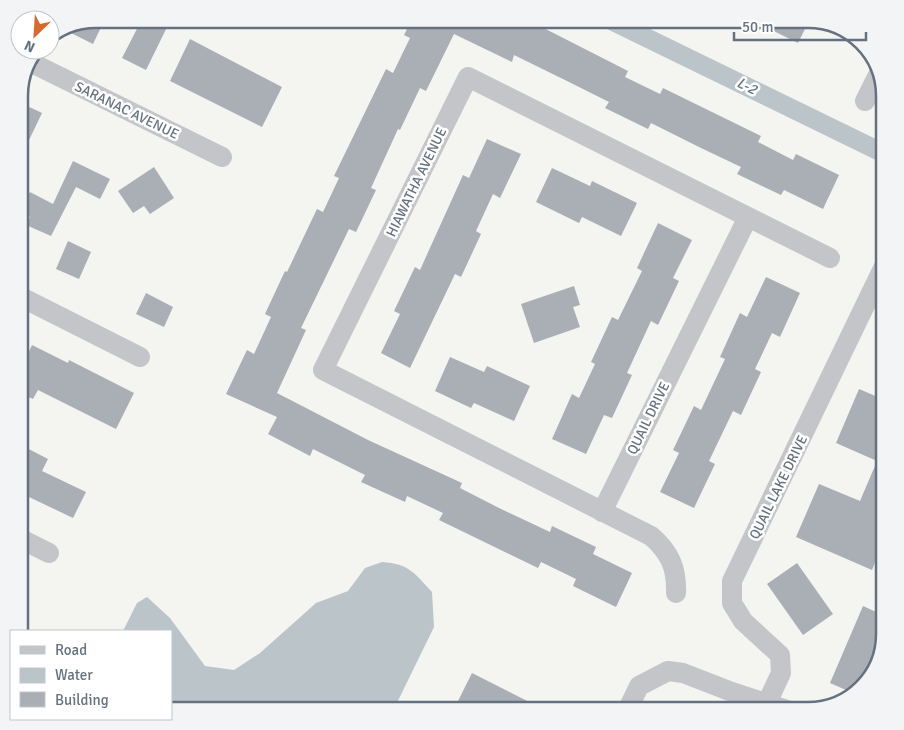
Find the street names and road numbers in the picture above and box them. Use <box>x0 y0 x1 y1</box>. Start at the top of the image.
street label: SARANAC AVENUE <box>72 78 182 143</box>
street label: HIAWATHA AVENUE <box>383 125 450 240</box>
street label: QUAIL DRIVE <box>624 379 673 457</box>
street label: QUAIL LAKE DRIVE <box>746 432 811 542</box>

